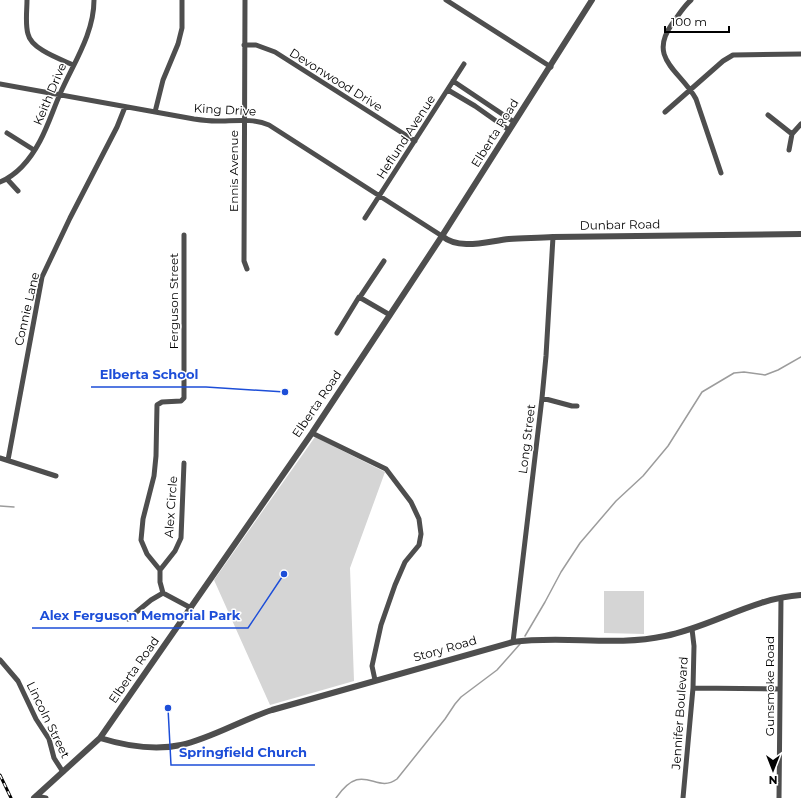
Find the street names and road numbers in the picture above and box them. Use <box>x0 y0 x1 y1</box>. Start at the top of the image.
street label: Devonwood Drive <box>287 45 386 114</box>
street label: Keith Drive <box>30 60 69 127</box>
street label: Heflund Avenue <box>373 92 438 182</box>
street label: Elberta Road <box>468 96 522 170</box>
street label: King Drive <box>193 100 257 119</box>
street label: Ennis Avenue <box>226 130 241 212</box>
street label: Dunbar Road <box>580 216 660 233</box>
street label: Ferguson Street <box>166 253 181 349</box>
street label: Connie Lane <box>11 271 42 347</box>
street label: Elberta Road <box>289 367 345 440</box>
street label: Long Street <box>515 403 538 475</box>
street label: Alex Circle <box>161 476 180 538</box>
street label: Story Road <box>411 632 478 665</box>
street label: Elberta Road <box>105 634 162 706</box>
street label: Gunsmoke Road <box>762 636 777 736</box>
street label: Jennifer Boulevard <box>668 656 691 771</box>
street label: Lincoln Street <box>23 679 74 761</box>

